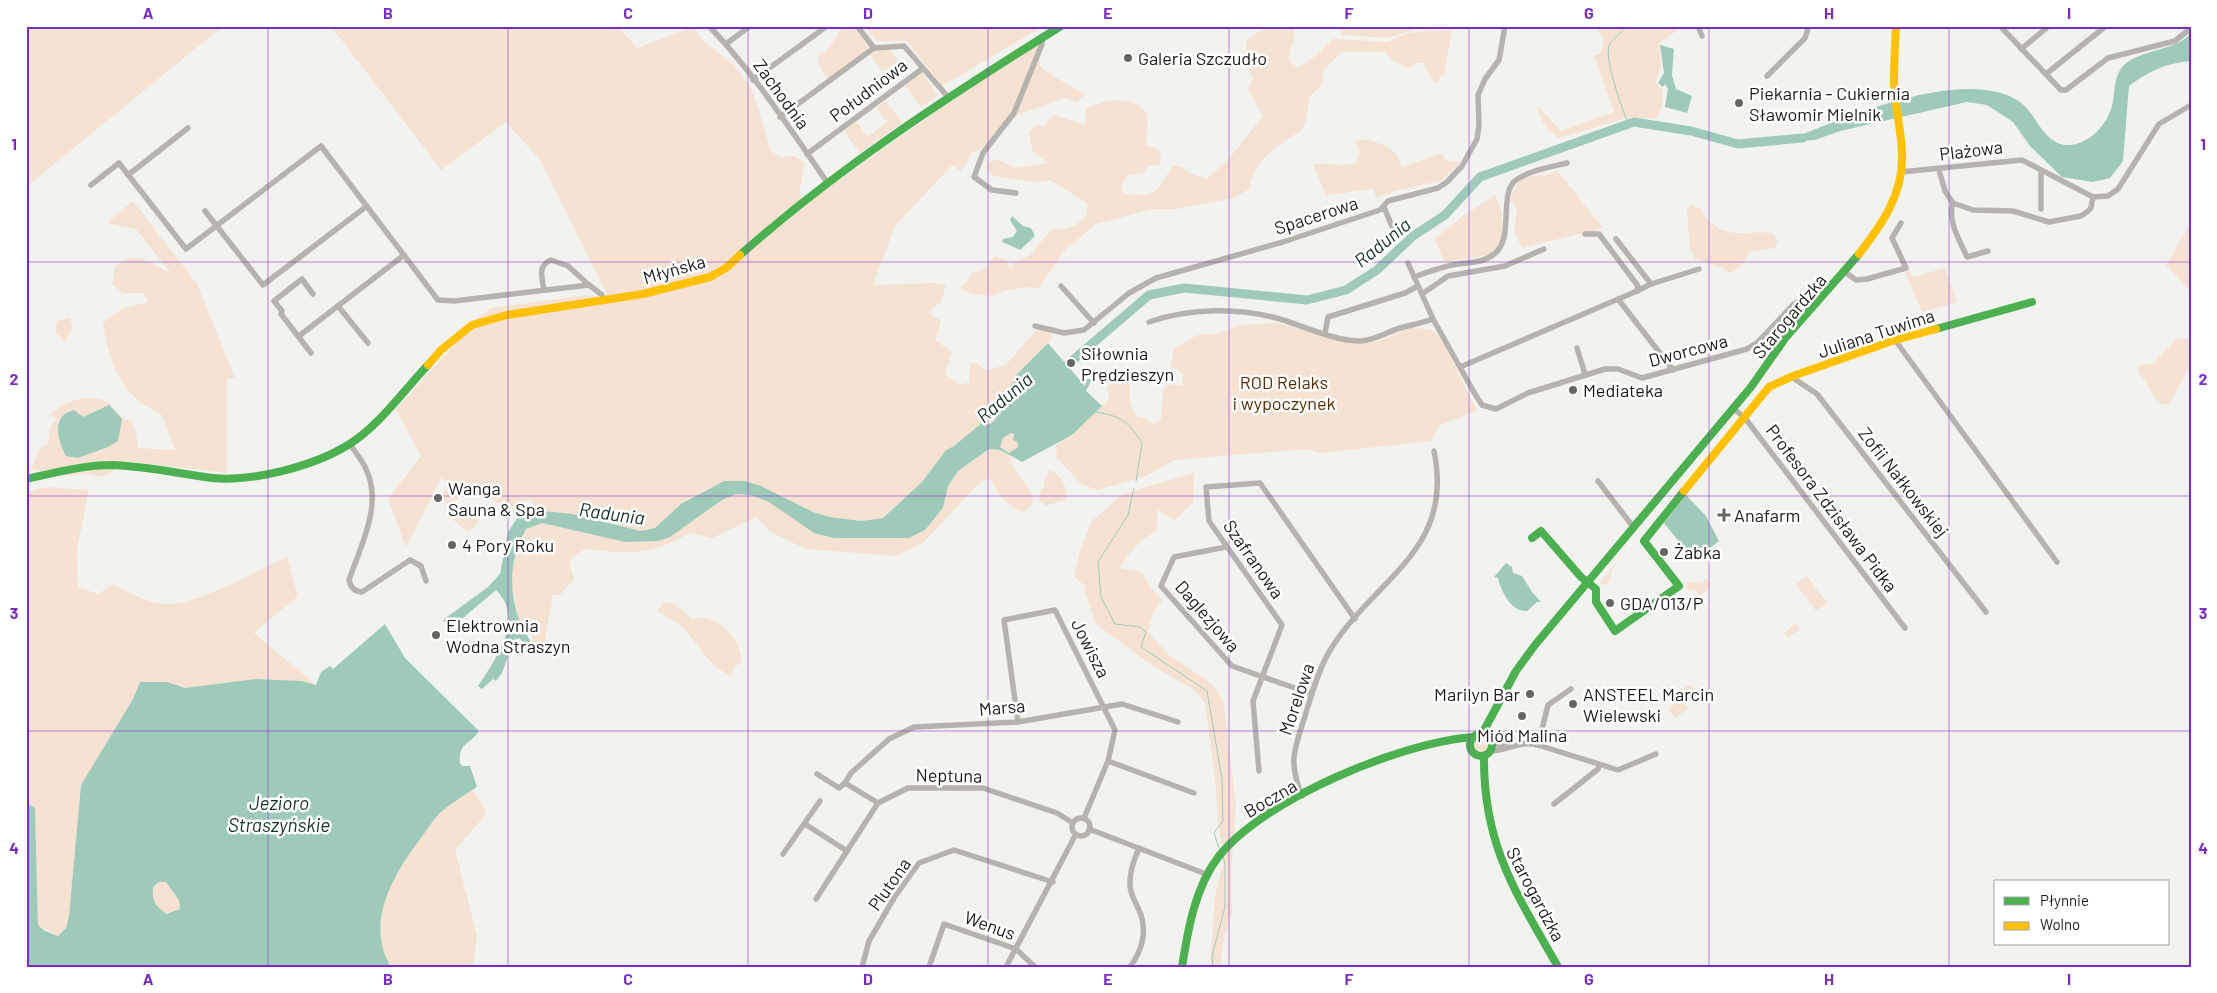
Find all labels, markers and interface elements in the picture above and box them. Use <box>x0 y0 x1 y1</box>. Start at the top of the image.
text: A <box>143 3 154 22</box>
text: B <box>383 3 393 22</box>
text: C <box>623 3 633 22</box>
text: D <box>863 3 873 22</box>
text: E <box>1103 3 1113 22</box>
text: F <box>1345 3 1354 22</box>
text: G <box>1584 3 1594 22</box>
text: H <box>1824 3 1834 22</box>
text: I <box>2067 3 2071 22</box>
place label: Galeria Szczudło <box>1138 47 1267 69</box>
marker: Galeria Szczudło <box>1122 52 1134 64</box>
street label: Południowa <box>825 54 911 126</box>
street label: Zachodnia <box>749 55 815 133</box>
place label: Piekarnia - Cukiernia Sławomir Mielnik <box>1749 82 1910 125</box>
marker: Piekarnia - Cukiernia Sławomir Mielnik <box>1733 97 1745 109</box>
text: 1 <box>11 134 17 153</box>
text: 1 <box>2200 134 2206 153</box>
street label: Plażowa <box>1938 135 2004 165</box>
street label: Spacerowa <box>1271 191 1361 239</box>
water label: Radunia <box>1349 212 1415 272</box>
street label: Młyńska <box>640 250 708 288</box>
street label: Starogardzka <box>1747 269 1831 363</box>
street label: Juliana Tuwima <box>1815 304 1937 362</box>
street label: Dworcowa <box>1646 329 1730 371</box>
place label: Siłownia Prędzieszyn <box>1081 342 1174 385</box>
marker: Siłownia Prędzieszyn <box>1065 357 1077 369</box>
water label: Radunia <box>971 367 1037 427</box>
text: 2 <box>10 369 19 388</box>
text: 2 <box>2199 369 2208 388</box>
park label: ROD Relaks i wypoczynek <box>1233 371 1336 414</box>
place label: Mediateka <box>1583 379 1663 401</box>
marker: Mediateka <box>1567 384 1579 396</box>
street label: Profesora Zdzisława Pidka <box>1762 420 1902 596</box>
street label: Zofii Nałkowskiej <box>1854 423 1954 541</box>
place label: Wanga Sauna & Spa <box>448 477 545 520</box>
marker: Wanga Sauna & Spa <box>432 492 444 504</box>
water label: Radunia <box>578 497 646 529</box>
place label: Anafarm <box>1734 504 1800 526</box>
marker: Anafarm <box>1718 509 1730 521</box>
street label: Szafranowa <box>1219 516 1289 602</box>
place label: 4 Pory Roku <box>462 534 554 556</box>
marker: 4 Pory Roku <box>446 539 458 551</box>
place label: Żabka <box>1674 541 1721 563</box>
marker: Żabka <box>1658 546 1670 558</box>
street label: Daglezjowa <box>1171 576 1245 656</box>
place label: GDA/013/P <box>1620 592 1703 614</box>
marker: GDA/013/P <box>1604 597 1616 609</box>
text: 3 <box>10 603 18 622</box>
text: 3 <box>2199 603 2207 622</box>
place label: Elektrownia Wodna Straszyn <box>446 614 571 657</box>
street label: Jowisza <box>1067 615 1115 681</box>
marker: Elektrownia Wodna Straszyn <box>430 629 442 641</box>
street label: Morelowa <box>1274 660 1318 738</box>
place label: Marilyn Bar <box>1434 683 1520 705</box>
place label: ANSTEEL Marcin Wielewski <box>1583 683 1714 726</box>
marker: Marilyn Bar <box>1524 688 1536 700</box>
street label: Marsa <box>978 694 1026 720</box>
marker: ANSTEEL Marcin Wielewski <box>1567 698 1579 710</box>
marker: Miód Malina <box>1516 710 1528 722</box>
place label: Miód Malina <box>1477 724 1567 746</box>
street label: Neptuna <box>915 763 983 787</box>
street label: Boczna <box>1240 774 1300 822</box>
water label: Jezioro Straszyńskie <box>228 791 330 836</box>
text: 4 <box>9 838 19 857</box>
text: 4 <box>2198 838 2208 857</box>
street label: Starogardzka <box>1502 843 1570 945</box>
street label: Plutona <box>863 853 915 915</box>
legend <box>1994 880 2170 946</box>
text: Płynnie <box>2040 891 2089 909</box>
street label: Wenus <box>962 906 1018 944</box>
text: Wolno <box>2040 915 2080 933</box>
text: A <box>143 969 154 988</box>
text: B <box>383 969 393 988</box>
text: C <box>623 969 633 988</box>
text: D <box>863 969 873 988</box>
text: E <box>1103 969 1113 988</box>
text: F <box>1345 969 1354 988</box>
text: G <box>1584 969 1594 988</box>
text: H <box>1824 969 1834 988</box>
text: I <box>2067 969 2071 988</box>

